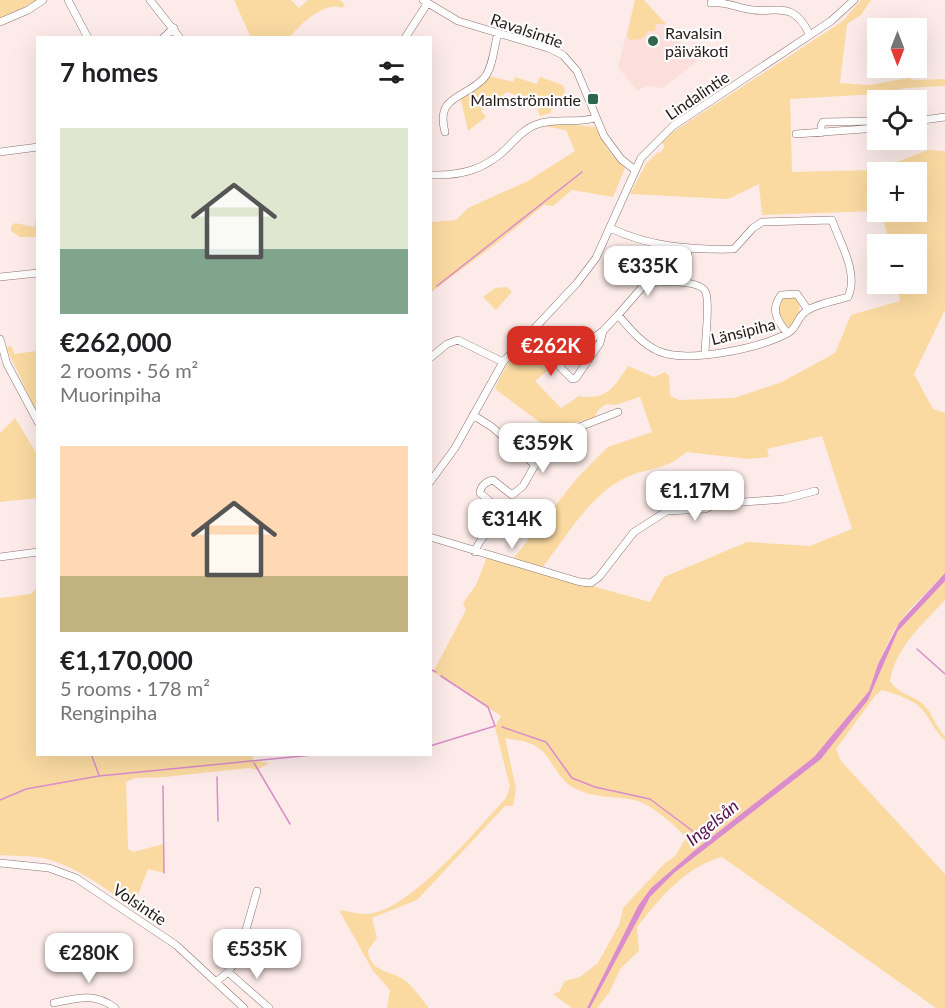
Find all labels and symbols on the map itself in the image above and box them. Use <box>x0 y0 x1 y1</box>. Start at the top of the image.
street label: Ravalsintie <box>488 9 566 51</box>
north arrow <box>867 18 927 78</box>
place label: Ravalsin päiväkoti <box>665 23 728 60</box>
marker: Ravalsin päiväkoti <box>646 34 660 48</box>
street label: Lindalintie <box>662 67 732 123</box>
place label: Malmströmintie <box>470 90 581 109</box>
marker: Malmströmintie <box>586 92 600 106</box>
pin: €335K <box>606 246 690 297</box>
street label: Länsipiha <box>709 314 777 348</box>
pin: €262K <box>509 326 593 377</box>
pin: €359K <box>501 423 585 474</box>
pin: €1.17M <box>646 471 744 522</box>
pin: €314K <box>470 499 554 550</box>
water label: Ingelsån <box>681 794 743 850</box>
street label: Volsintie <box>110 879 170 929</box>
pin: €535K <box>215 929 299 980</box>
pin: €280K <box>47 933 131 984</box>

